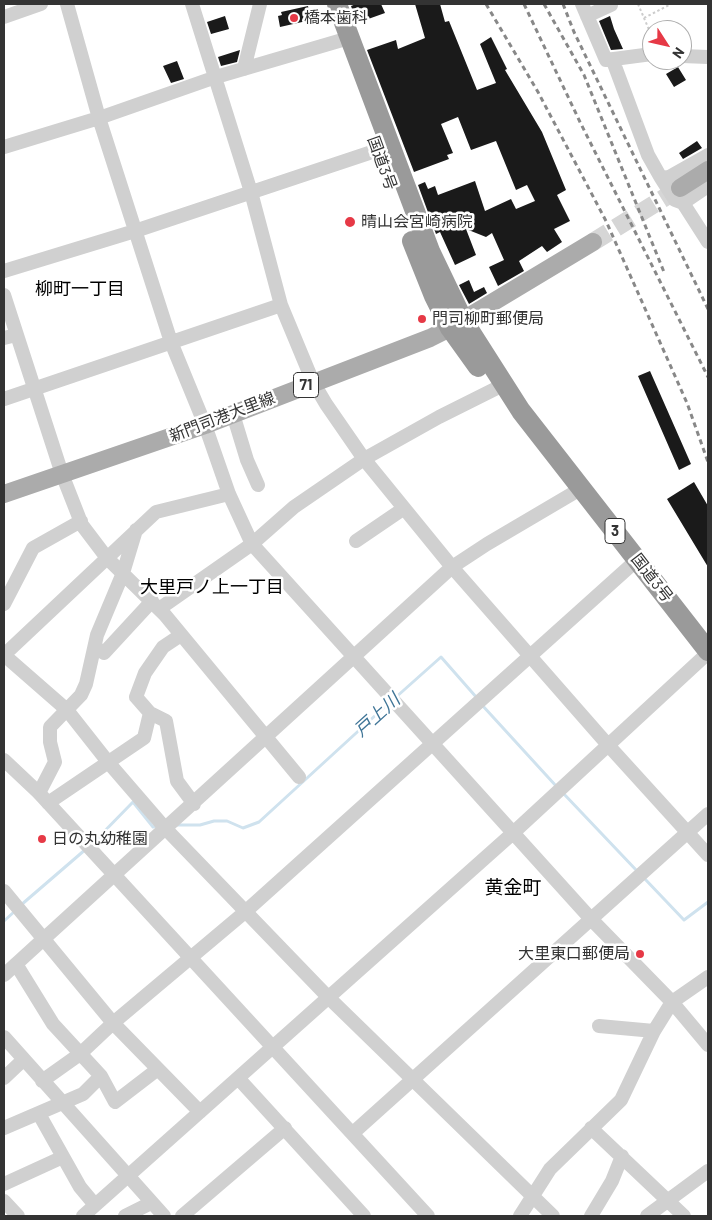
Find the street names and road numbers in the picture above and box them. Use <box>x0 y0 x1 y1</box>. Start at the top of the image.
street label: 国道3号 <box>363 133 401 193</box>
road number: 71 <box>294 372 318 398</box>
street label: 新門司港大里線 <box>166 388 278 446</box>
road number: 3 <box>605 518 625 544</box>
street label: 国道3号 <box>627 550 677 606</box>

